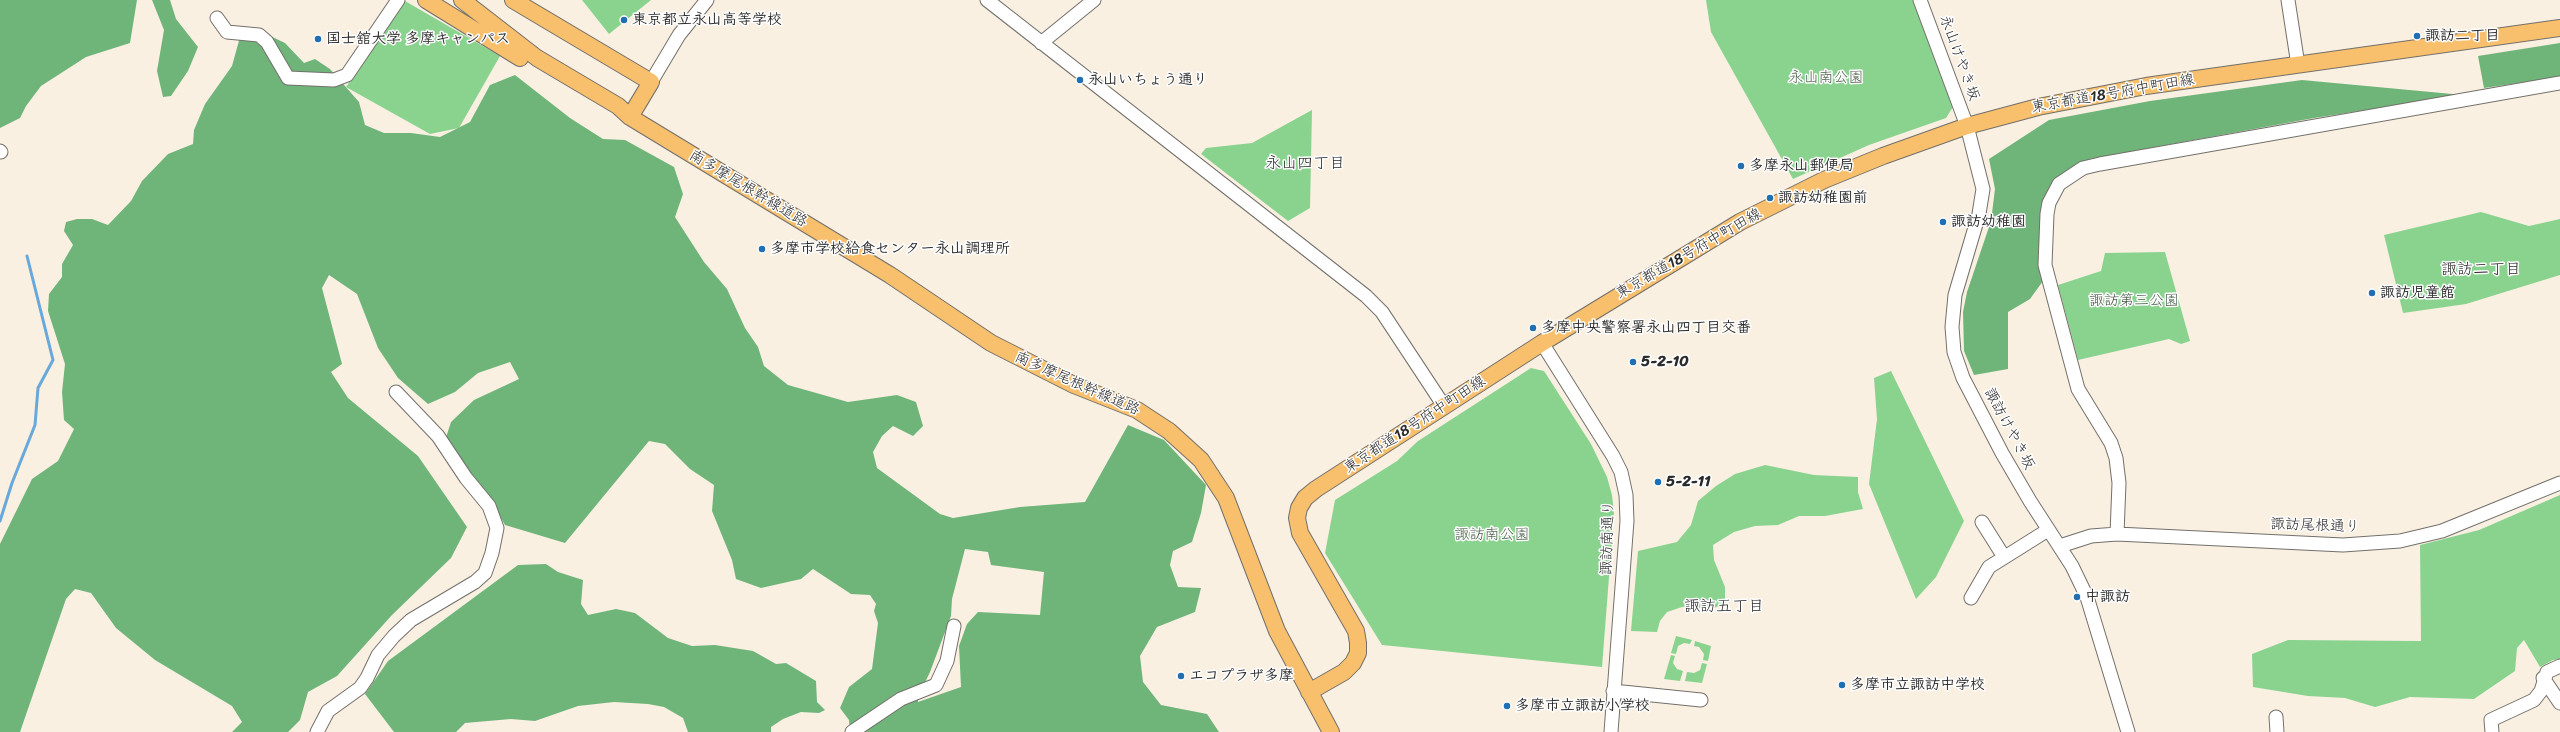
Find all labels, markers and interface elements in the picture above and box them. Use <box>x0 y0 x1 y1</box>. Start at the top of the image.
place label: 東京都立永山高等学校 <box>632 11 782 29</box>
street label: 永山けやき坂 <box>1935 13 1983 103</box>
marker: 東京都立永山高等学校 <box>619 15 629 25</box>
place label: 諏訪二丁目 <box>2425 27 2500 45</box>
place label: 国士舘大学 多摩キャンパス <box>326 30 510 48</box>
marker: 諏訪二丁目 <box>2412 31 2422 41</box>
marker: 国士舘大学 多摩キャンパス <box>313 34 323 44</box>
park label: 永山南公園 <box>1789 69 1863 87</box>
place label: 永山いちょう通り <box>1088 71 1208 89</box>
street label: 東京都道18号府中町田線 <box>2030 71 2196 117</box>
marker: 永山いちょう通り <box>1075 75 1085 85</box>
street label: 南多摩尾根幹線道路 <box>686 147 810 231</box>
district label: 永山四丁目 <box>1265 154 1345 174</box>
place label: 多摩永山郵便局 <box>1749 157 1854 175</box>
marker: 多摩永山郵便局 <box>1736 161 1746 171</box>
place label: 諏訪幼稚園前 <box>1778 189 1868 207</box>
marker: 諏訪幼稚園前 <box>1765 193 1775 203</box>
street label: 東京都道18号府中町田線 <box>1613 205 1765 303</box>
place label: 諏訪幼稚園 <box>1951 213 2026 231</box>
marker: 諏訪幼稚園 <box>1938 217 1948 227</box>
place label: 多摩市学校給食センター永山調理所 <box>770 240 1010 258</box>
marker: 多摩市学校給食センター永山調理所 <box>757 244 767 254</box>
district label: 諏訪二丁目 <box>2441 260 2521 280</box>
place label: 諏訪児童館 <box>2380 284 2455 302</box>
marker: 諏訪児童館 <box>2367 288 2377 298</box>
park label: 諏訪第三公園 <box>2089 292 2179 310</box>
place label: 多摩中央警察署永山四丁目交番 <box>1541 319 1751 337</box>
marker: 多摩中央警察署永山四丁目交番 <box>1528 323 1538 333</box>
street label: 南多摩尾根幹線道路 <box>1012 348 1142 420</box>
place label: 5-2-10 <box>1641 353 1689 371</box>
marker: 5-2-10 <box>1628 357 1638 367</box>
street label: 東京都道18号府中町田線 <box>1341 372 1489 478</box>
street label: 諏訪けやき坂 <box>1980 385 2038 473</box>
place label: 5-2-11 <box>1666 473 1711 491</box>
marker: 5-2-11 <box>1653 477 1663 487</box>
street label: 諏訪南通り <box>1598 500 1618 576</box>
street label: 諏訪尾根通り <box>2270 515 2360 537</box>
park label: 諏訪南公園 <box>1455 526 1529 544</box>
place label: 中諏訪 <box>2085 588 2130 606</box>
marker: 中諏訪 <box>2072 592 2082 602</box>
district label: 諏訪五丁目 <box>1684 597 1764 617</box>
place label: エコプラザ多摩 <box>1189 667 1294 685</box>
marker: エコプラザ多摩 <box>1176 671 1186 681</box>
place label: 多摩市立諏訪中学校 <box>1850 676 1985 694</box>
marker: 多摩市立諏訪中学校 <box>1837 680 1847 690</box>
place label: 多摩市立諏訪小学校 <box>1515 697 1650 715</box>
marker: 多摩市立諏訪小学校 <box>1502 701 1512 711</box>

